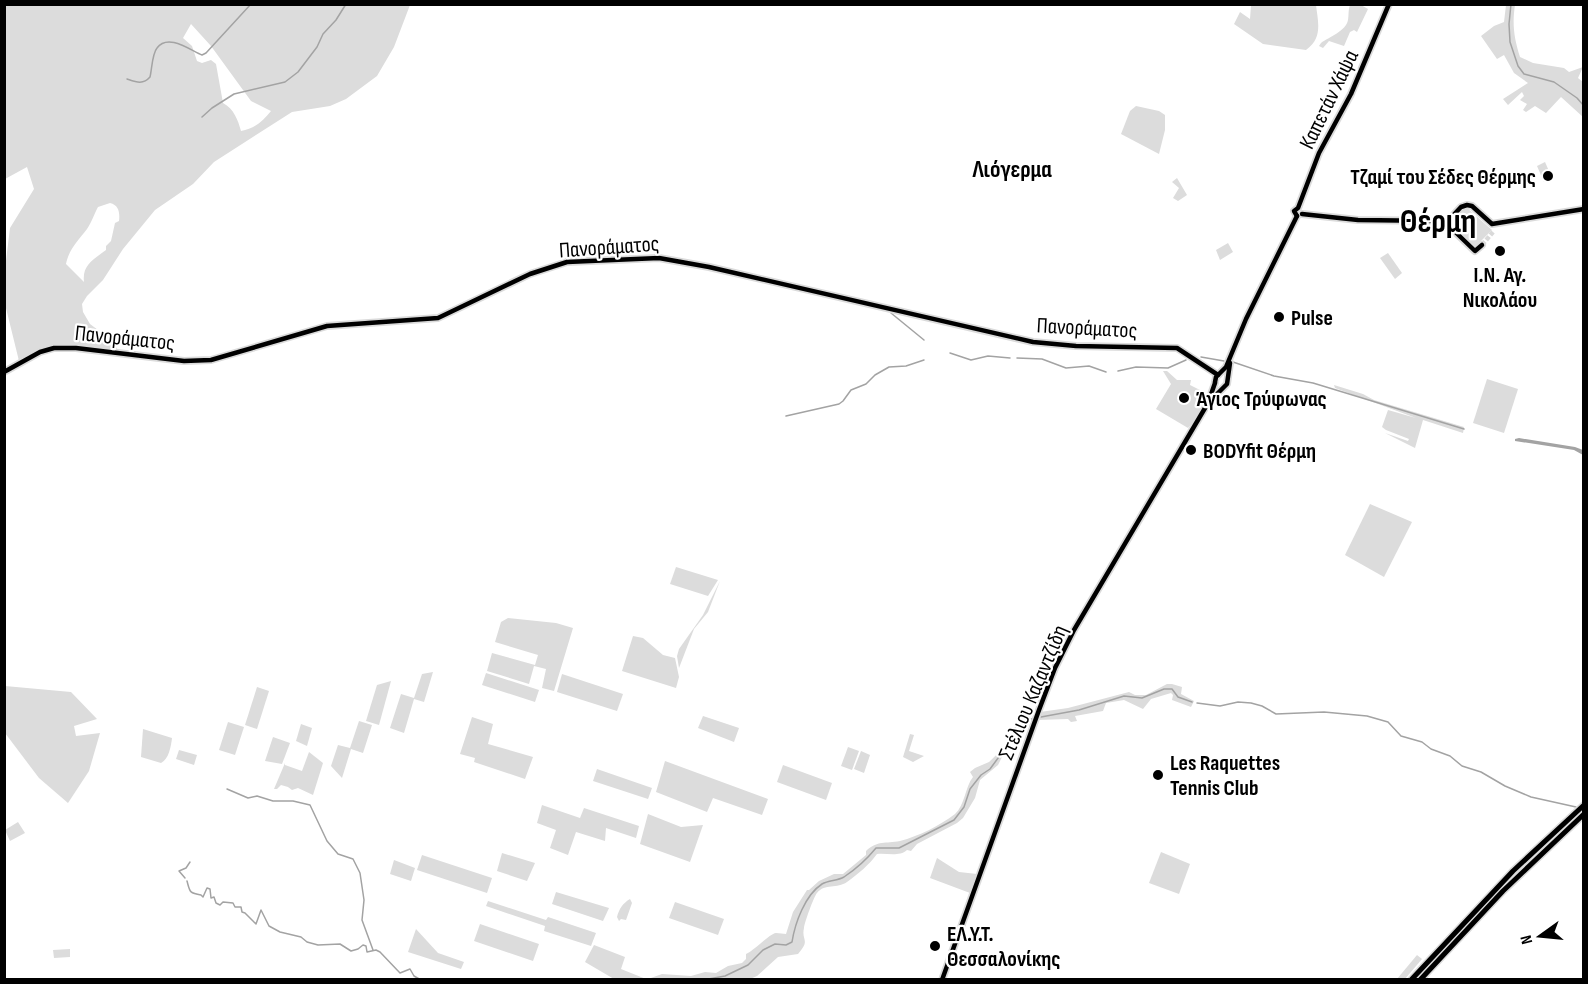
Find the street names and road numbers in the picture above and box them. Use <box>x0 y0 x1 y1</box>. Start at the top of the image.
street label: Καπετάν Χάψα <box>1294 45 1365 154</box>
street label: Πανοράματος <box>558 231 660 264</box>
street label: Πανοράματος <box>1036 312 1138 345</box>
street label: Πανοράματος <box>73 320 176 357</box>
street label: Στέλιου Καζαντζίδη <box>993 621 1074 764</box>

